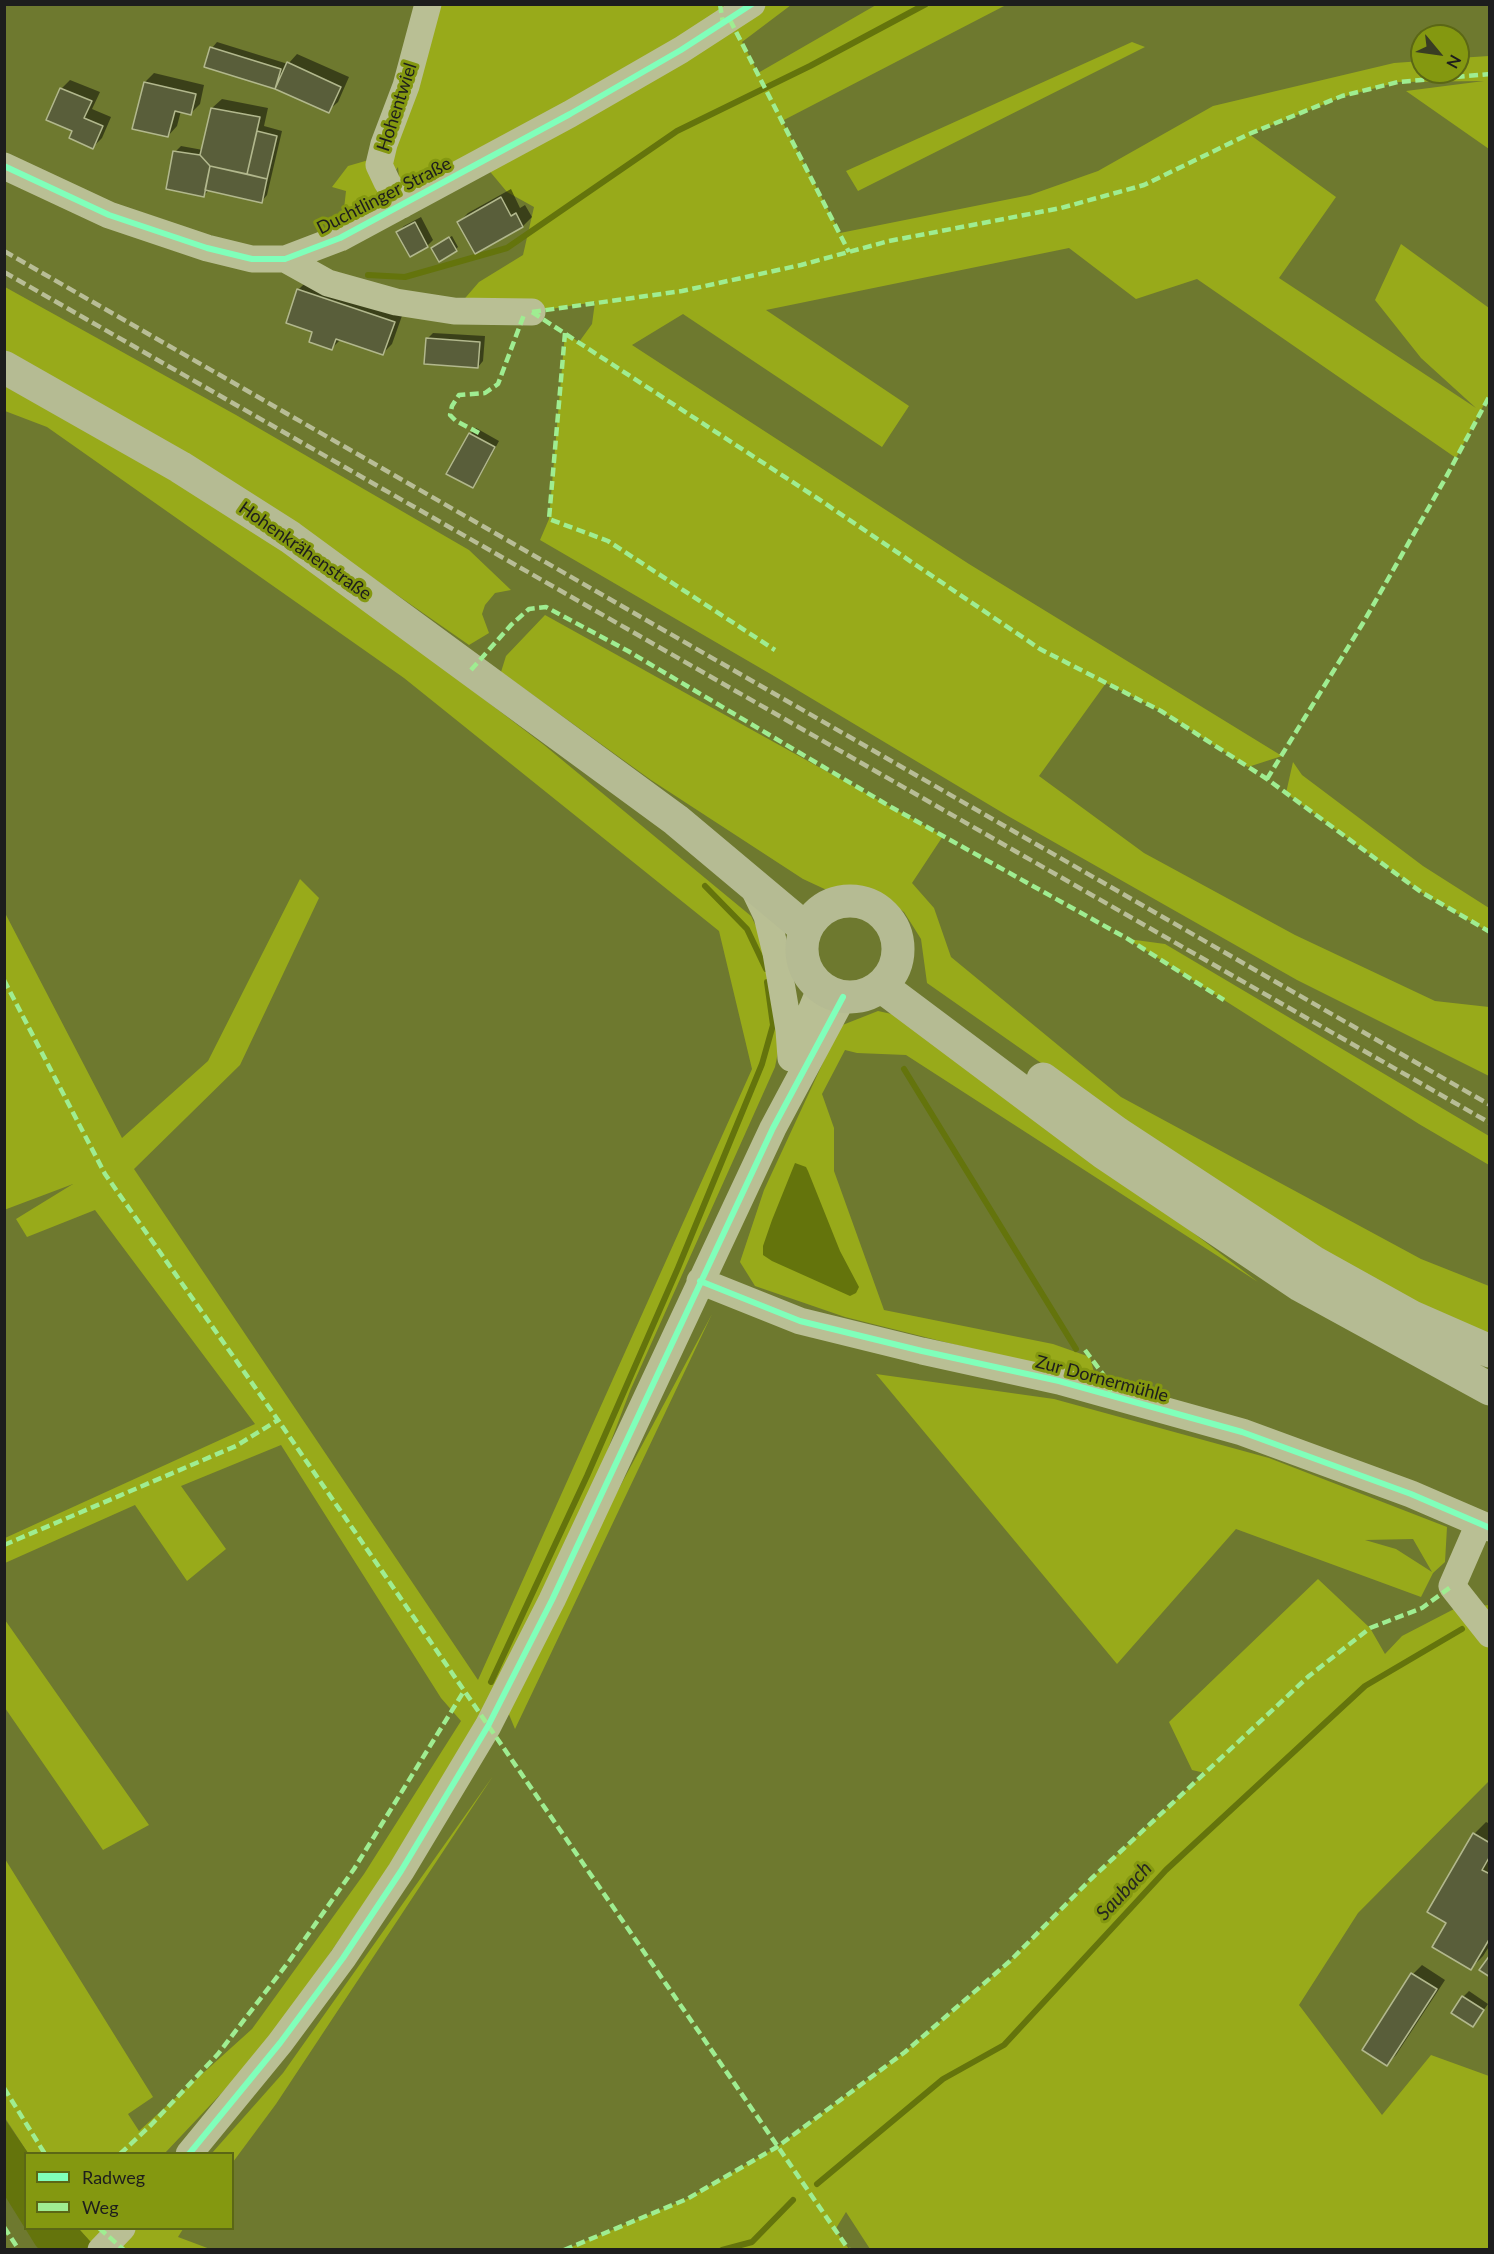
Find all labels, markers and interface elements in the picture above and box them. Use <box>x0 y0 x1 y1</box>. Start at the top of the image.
north arrow <box>1410 24 1470 84</box>
text: N <box>1443 52 1466 72</box>
street label: Hohentwiel <box>373 60 421 154</box>
street label: Duchtlinger Straße <box>313 153 455 239</box>
street label: Hohenkrähenstraße <box>235 497 375 605</box>
street label: Zur Dornermühle <box>1033 1351 1171 1407</box>
water label: Saubach <box>1091 1857 1157 1925</box>
legend <box>24 2152 234 2230</box>
text: Radweg <box>82 2166 145 2188</box>
text: Weg <box>82 2196 119 2218</box>

